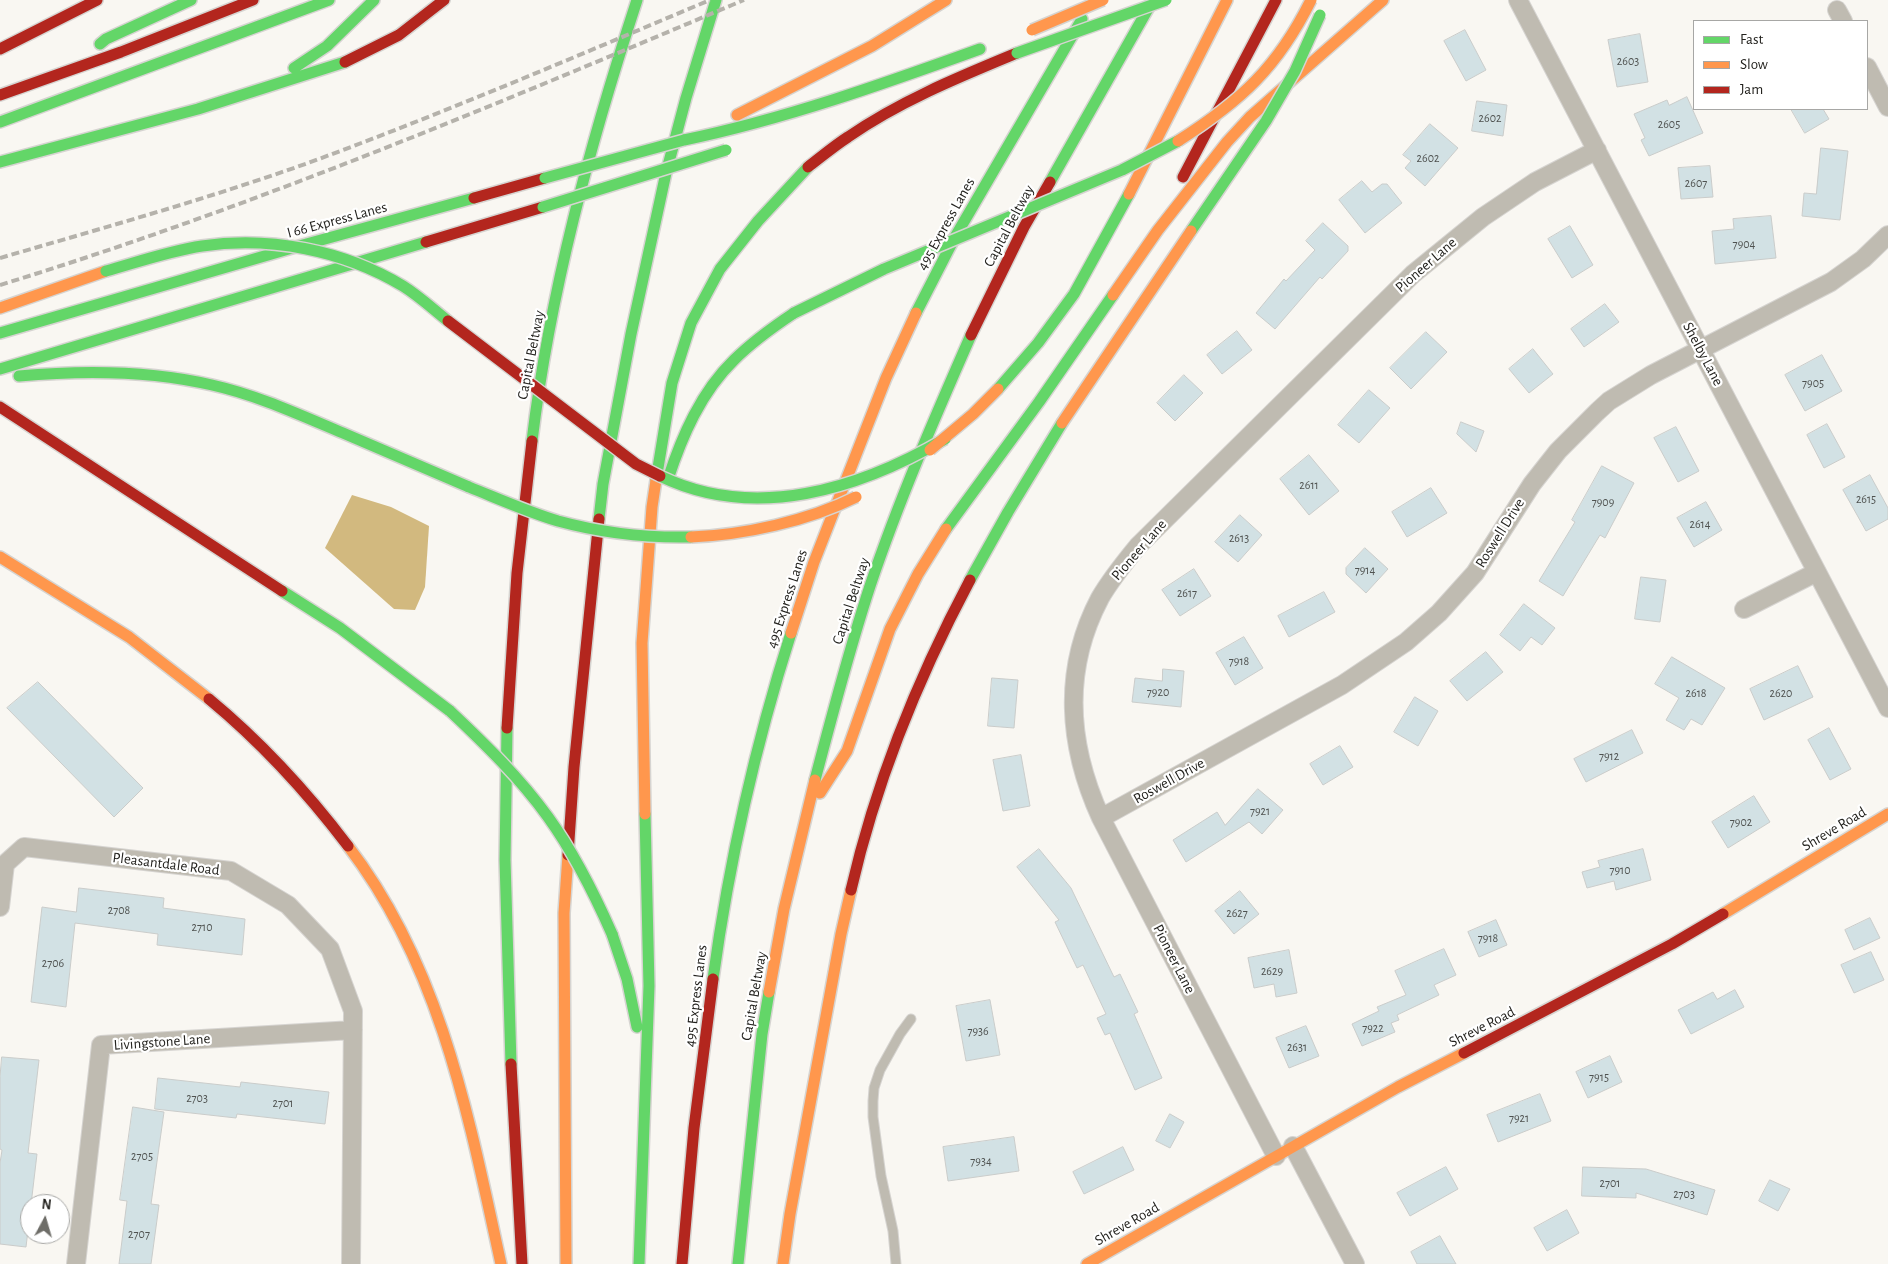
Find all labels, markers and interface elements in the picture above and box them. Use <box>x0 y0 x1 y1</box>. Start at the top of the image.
legend <box>1693 20 1868 110</box>
text: Fast <box>1740 32 1763 47</box>
house number: 2603 <box>1617 54 1639 68</box>
text: Slow <box>1740 57 1768 72</box>
text: Jam <box>1740 82 1763 97</box>
house number: 2602 <box>1479 111 1501 125</box>
house number: 2605 <box>1658 117 1680 131</box>
house number: 2602 <box>1417 151 1439 165</box>
street label: 495 Express Lanes <box>913 175 979 273</box>
house number: 2607 <box>1685 176 1707 190</box>
street label: Capital Beltway <box>980 182 1038 270</box>
street label: I 66 Express Lanes <box>285 198 389 242</box>
street label: Pioneer Lane <box>1392 234 1460 296</box>
house number: 7904 <box>1733 237 1755 251</box>
street label: Capital Beltway <box>514 309 548 401</box>
street label: Shelby Lane <box>1679 319 1727 389</box>
house number: 7905 <box>1802 376 1824 390</box>
house number: 2611 <box>1299 478 1319 492</box>
house number: 2615 <box>1856 492 1876 506</box>
street label: Roswell Drive <box>1472 495 1528 571</box>
house number: 7909 <box>1592 495 1614 509</box>
street label: Pioneer Lane <box>1108 516 1170 584</box>
house number: 2614 <box>1690 517 1710 531</box>
house number: 2613 <box>1229 531 1249 545</box>
street label: 495 Express Lanes <box>763 547 811 651</box>
street label: Capital Beltway <box>829 555 873 647</box>
house number: 7914 <box>1355 563 1375 577</box>
house number: 2617 <box>1177 586 1197 600</box>
house number: 7918 <box>1229 654 1249 668</box>
house number: 7920 <box>1147 685 1169 699</box>
house number: 2618 <box>1686 686 1706 700</box>
house number: 2620 <box>1770 686 1792 700</box>
house number: 7912 <box>1599 749 1619 763</box>
street label: Roswell Drive <box>1130 754 1208 808</box>
street label: Shreve Road <box>1799 803 1869 855</box>
house number: 7921 <box>1250 804 1270 818</box>
house number: 7902 <box>1730 815 1752 829</box>
street label: Pleasantdale Road <box>111 849 221 879</box>
house number: 7910 <box>1609 863 1631 877</box>
house number: 2708 <box>108 903 130 917</box>
house number: 2627 <box>1226 906 1248 920</box>
house number: 2710 <box>192 920 212 934</box>
street label: Pioneer Lane <box>1149 921 1199 997</box>
house number: 7918 <box>1478 931 1498 945</box>
street label: 495 Express Lanes <box>681 944 711 1048</box>
street label: Capital Beltway <box>737 950 771 1042</box>
house number: 2706 <box>42 956 64 970</box>
house number: 2629 <box>1261 964 1283 978</box>
street label: Shreve Road <box>1446 1003 1518 1051</box>
house number: 7922 <box>1362 1021 1384 1035</box>
house number: 7936 <box>967 1024 989 1038</box>
street label: Livingstone Lane <box>113 1030 211 1054</box>
house number: 2631 <box>1287 1040 1307 1054</box>
house number: 7915 <box>1589 1070 1609 1084</box>
house number: 2703 <box>186 1091 208 1105</box>
house number: 2701 <box>273 1096 293 1110</box>
house number: 7921 <box>1509 1111 1529 1125</box>
house number: 2705 <box>131 1149 153 1163</box>
house number: 7934 <box>970 1154 992 1168</box>
house number: 2701 <box>1600 1176 1620 1190</box>
house number: 2703 <box>1673 1187 1695 1201</box>
north arrow <box>20 1194 70 1244</box>
text: N <box>41 1198 52 1213</box>
street label: Shreve Road <box>1091 1198 1163 1250</box>
house number: 2707 <box>128 1227 150 1241</box>

